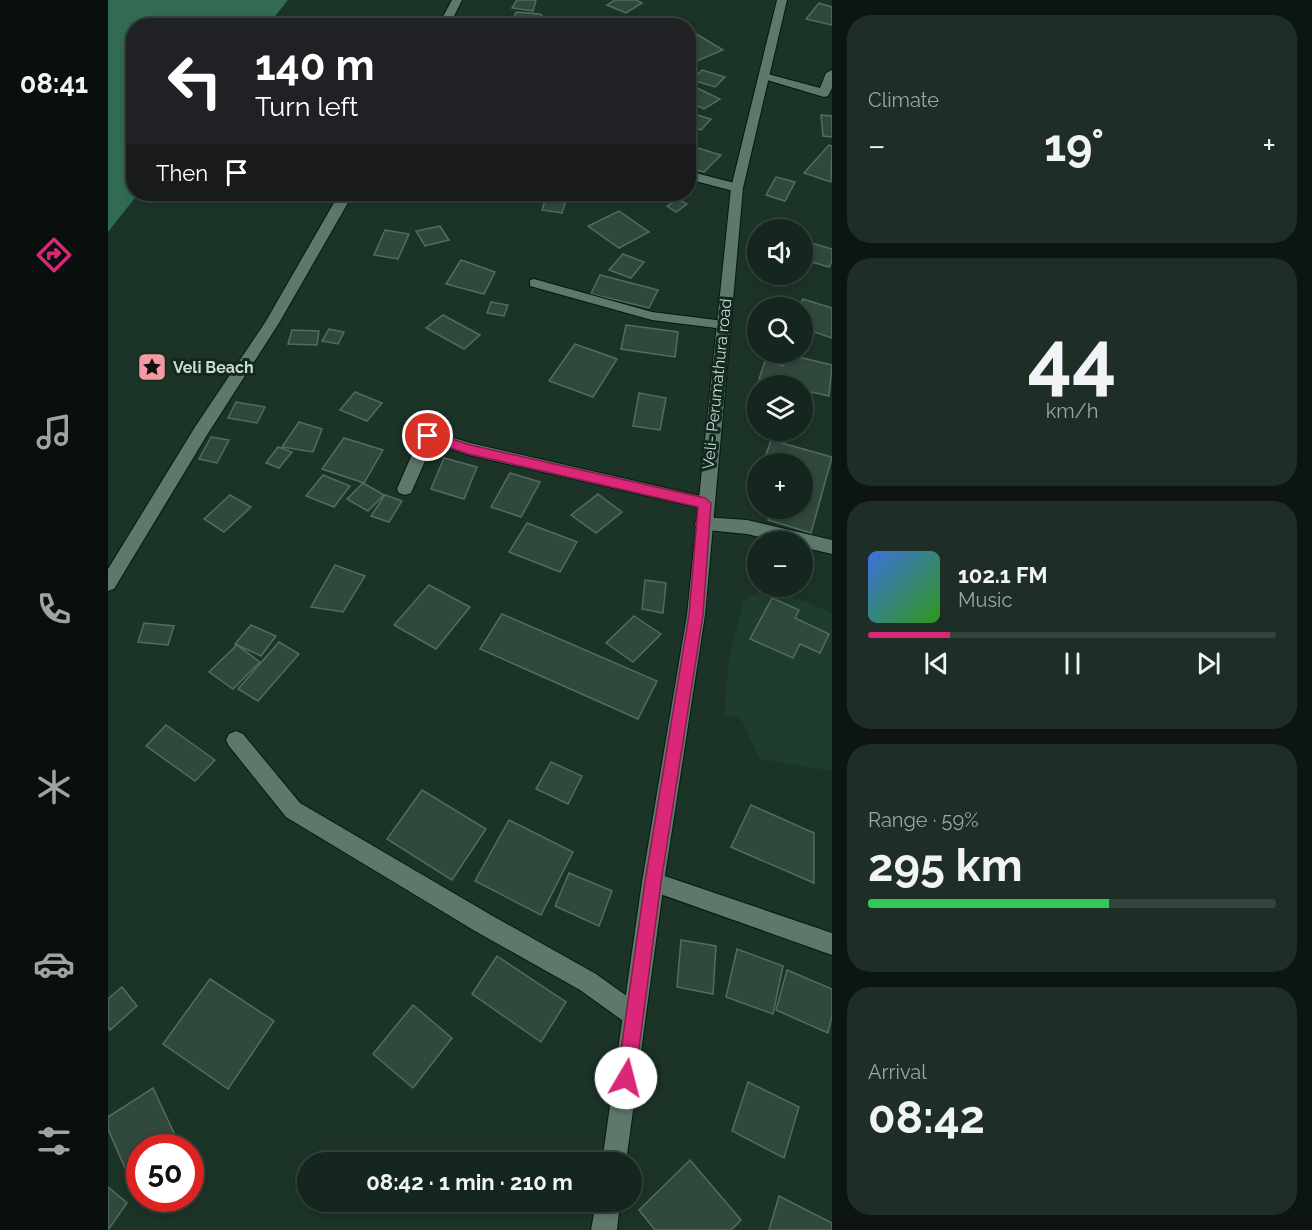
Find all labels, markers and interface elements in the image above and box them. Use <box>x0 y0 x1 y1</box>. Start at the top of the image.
text: 140 m <box>255 41 375 90</box>
icon: left <box>156 42 234 120</box>
text: 08:41 <box>20 68 88 99</box>
text: Climate <box>868 88 939 112</box>
text: Turn left <box>255 91 358 122</box>
text: 19° <box>1044 119 1104 172</box>
text: − <box>868 126 886 165</box>
text: + <box>1262 126 1276 165</box>
icon: arrive <box>220 156 253 189</box>
text: Then <box>156 160 208 186</box>
map controls <box>747 219 813 597</box>
button: sound <box>747 219 813 285</box>
icon: directions <box>33 234 75 276</box>
button: search <box>747 297 813 363</box>
street label: Veli- Perumathura road <box>699 298 735 470</box>
text: 44 <box>1027 314 1117 405</box>
place icon: Veli Beach <box>136 351 168 383</box>
place label: Veli Beach <box>173 358 254 377</box>
button: layers <box>747 375 813 441</box>
text: km/h <box>1046 399 1098 423</box>
pin <box>402 410 453 461</box>
icon: music <box>33 411 75 453</box>
icon: arrive <box>411 419 444 452</box>
button: + <box>747 453 813 519</box>
button: − <box>747 531 813 597</box>
text: 102.1 FM <box>958 562 1048 588</box>
icon: phone <box>33 588 75 630</box>
text: Music <box>958 588 1012 612</box>
icon: previous <box>920 647 953 680</box>
icon: pause <box>1056 647 1089 680</box>
icon: next <box>1192 647 1225 680</box>
icon: climate <box>33 766 75 808</box>
text: Range · 59% <box>868 808 978 832</box>
text: 295 km <box>868 839 1023 892</box>
icon: car <box>33 943 75 985</box>
position arrow <box>594 1046 658 1110</box>
text: Arrival <box>868 1060 927 1084</box>
text: 08:42 <box>868 1091 985 1144</box>
icon: filters <box>33 1120 75 1162</box>
speed limit sign: 50 <box>126 1134 204 1212</box>
text: 08:42 · 1 min · 210 m <box>366 1169 573 1195</box>

